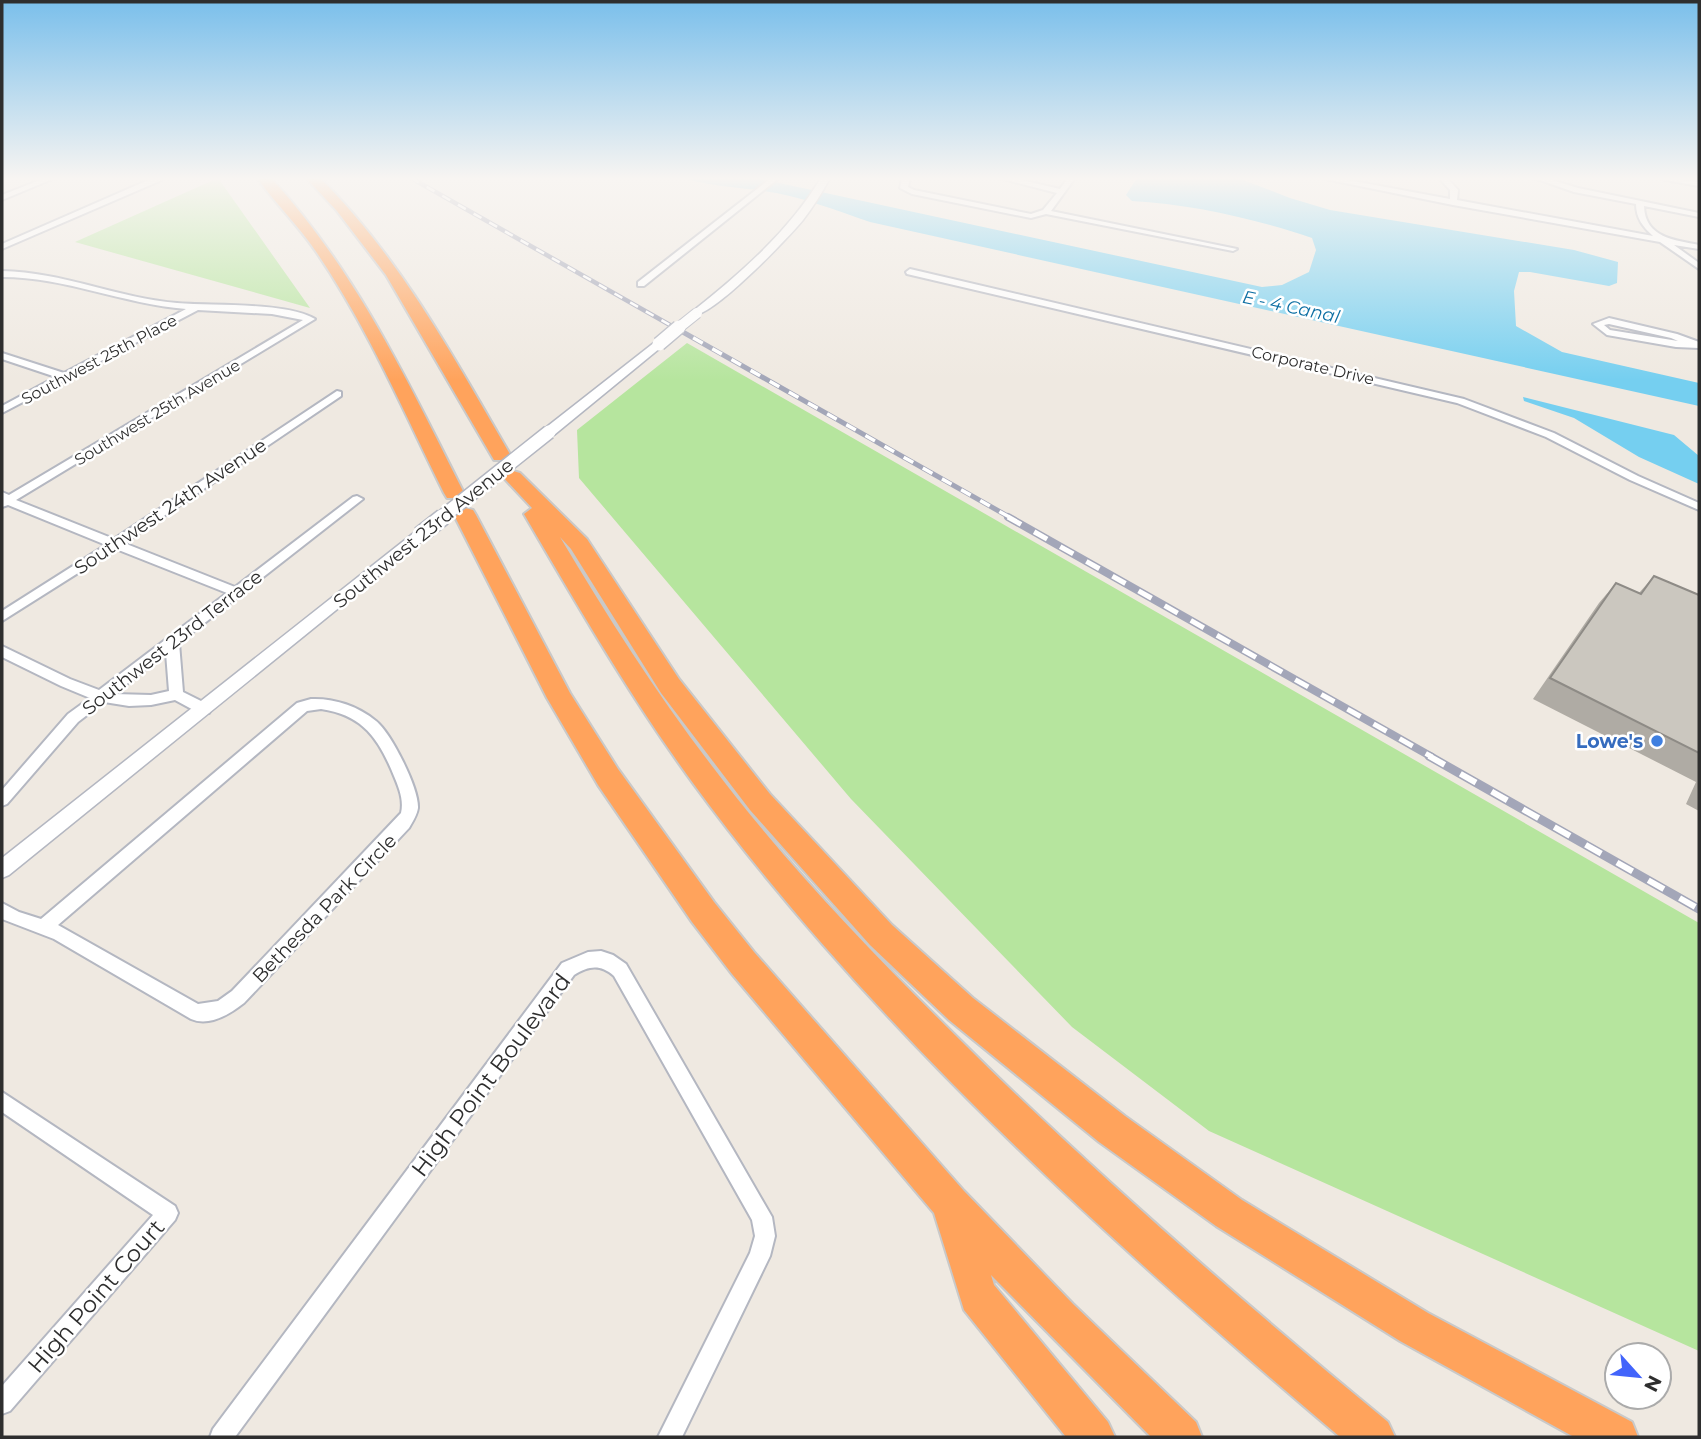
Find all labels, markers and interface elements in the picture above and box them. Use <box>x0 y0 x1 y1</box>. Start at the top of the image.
water label: E - 4 Canal <box>1240 286 1342 328</box>
street label: Southwest 25th Place <box>18 310 180 408</box>
street label: Corporate Drive <box>1250 342 1376 389</box>
street label: Southwest 25th Avenue <box>71 355 243 469</box>
street label: Southwest 24th Avenue <box>70 433 271 579</box>
street label: Southwest 23rd Avenue <box>329 454 518 613</box>
street label: Southwest 23rd Terrace <box>78 565 267 720</box>
place label: Lowe's <box>1576 730 1643 753</box>
marker: Lowe's <box>1649 733 1665 749</box>
street label: Bethesda Park Circle <box>247 829 401 987</box>
street label: High Point Boulevard <box>405 968 577 1182</box>
street label: High Point Court <box>22 1213 170 1379</box>
north arrow <box>1603 1341 1673 1411</box>
text: N <box>1639 1371 1666 1396</box>

